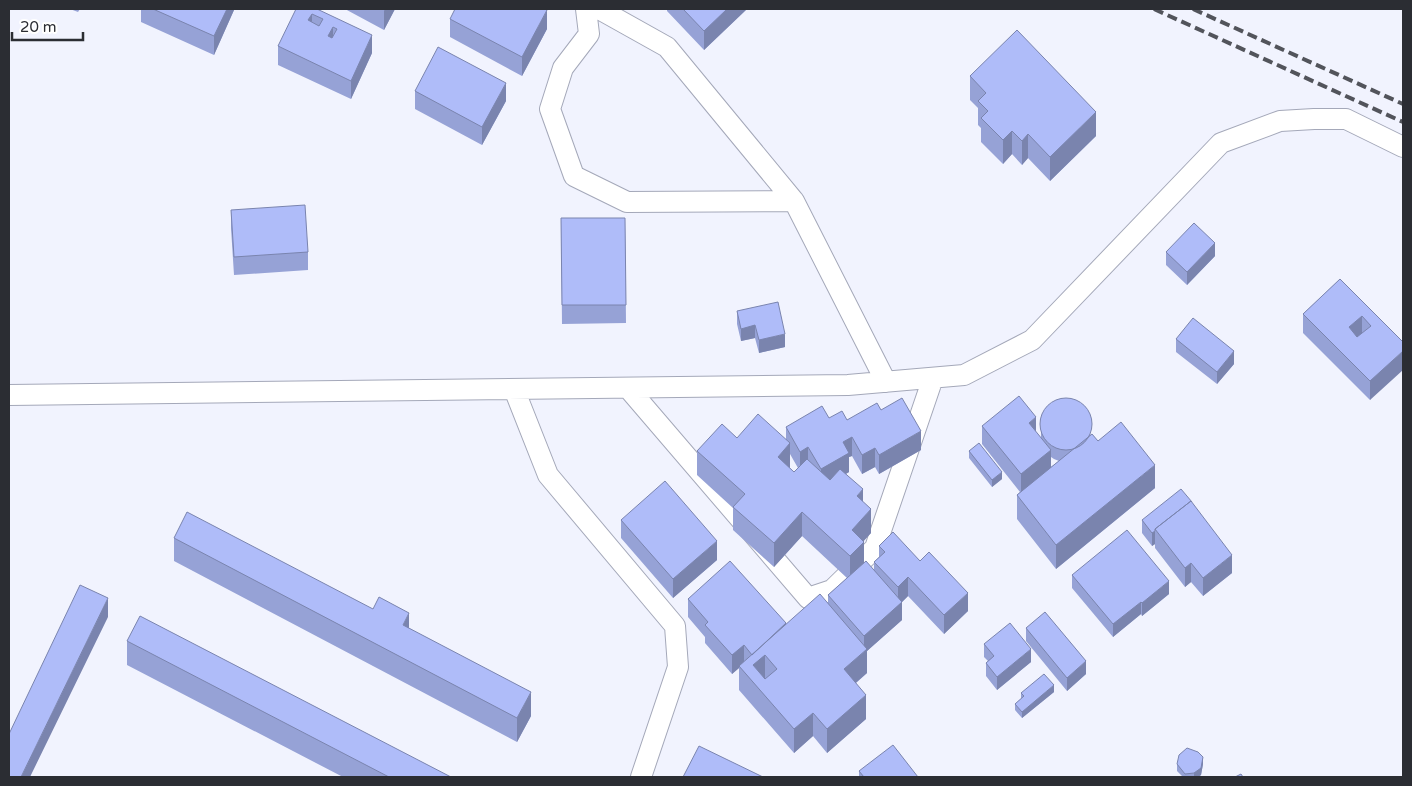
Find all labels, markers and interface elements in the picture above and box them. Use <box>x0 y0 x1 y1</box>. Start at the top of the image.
scale bar <box>12 10 84 42</box>
text: 20 m <box>20 18 57 36</box>

